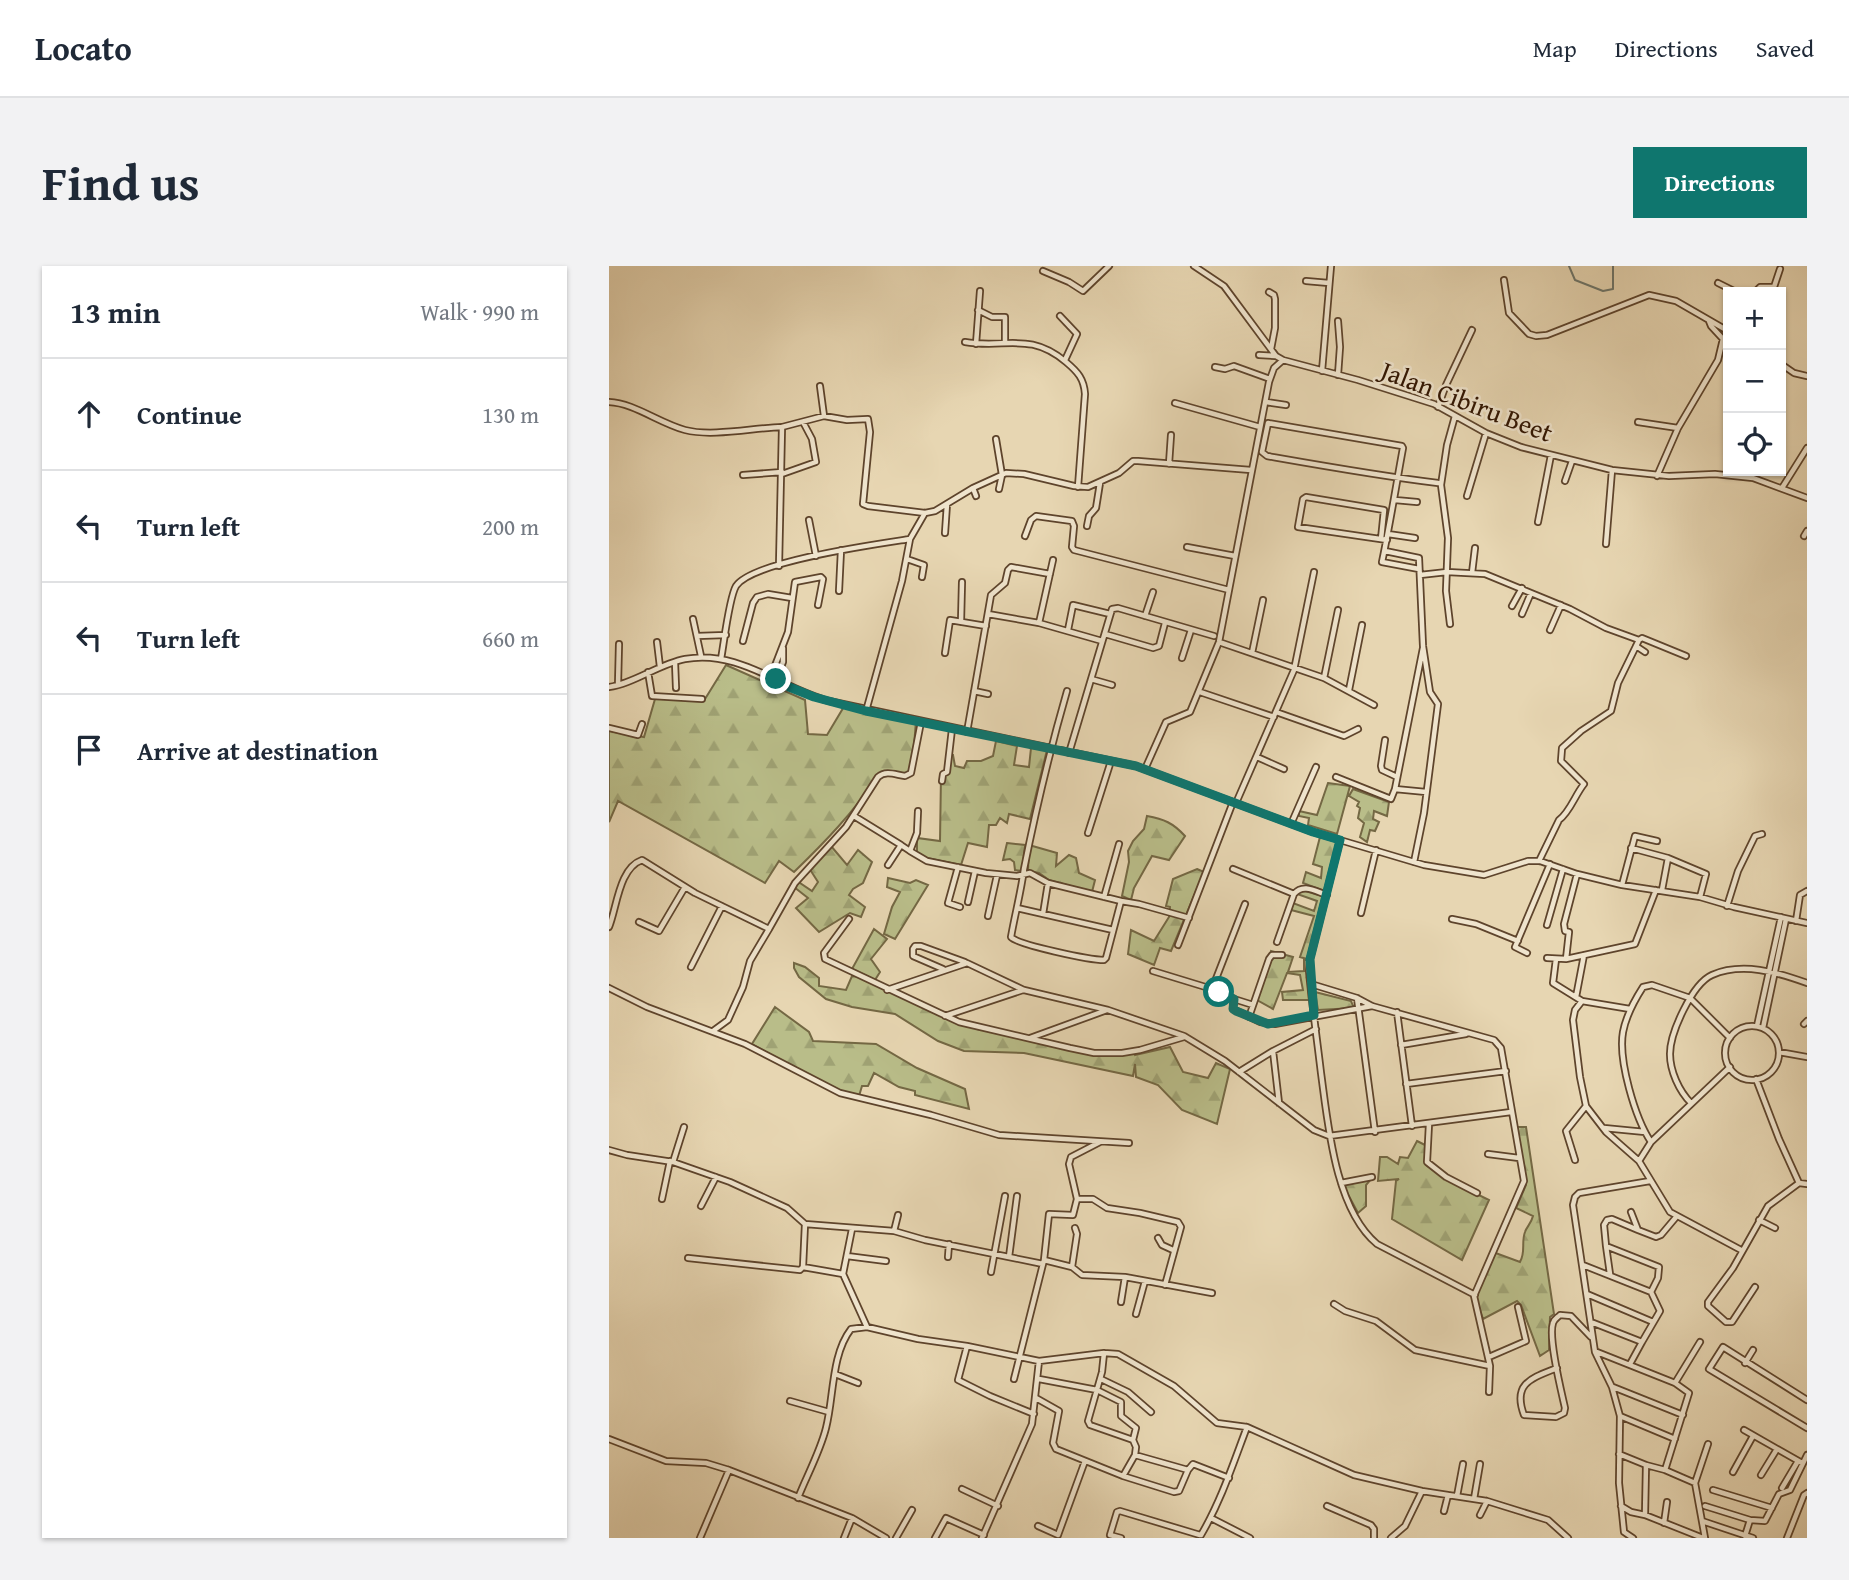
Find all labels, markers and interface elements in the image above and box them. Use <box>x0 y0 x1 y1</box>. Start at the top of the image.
text: Locato <box>35 24 132 72</box>
text: Map <box>1533 31 1577 66</box>
text: Directions <box>1615 31 1718 66</box>
text: Saved <box>1756 31 1814 66</box>
text: Find us <box>42 146 200 218</box>
button: Directions <box>1633 147 1807 218</box>
map controls <box>1723 287 1786 476</box>
button: + <box>1723 287 1786 350</box>
text: 13 min <box>70 290 160 334</box>
text: Walk · 990 m <box>420 295 539 328</box>
street label: Jalan Cibiru Beet <box>1373 349 1559 452</box>
button: − <box>1723 350 1786 413</box>
icon: ahead <box>70 395 108 433</box>
text: Continue <box>137 395 242 434</box>
text: 130 m <box>482 398 539 431</box>
button: locate <box>1723 413 1786 476</box>
icon: left <box>70 507 108 545</box>
text: Turn left <box>137 507 240 546</box>
text: 200 m <box>482 510 539 543</box>
icon: left <box>70 619 108 657</box>
text: Turn left <box>137 619 240 658</box>
text: 660 m <box>482 622 539 655</box>
route end <box>760 663 791 694</box>
icon: arrive <box>70 731 108 769</box>
text: Arrive at destination <box>137 731 378 770</box>
route start <box>1203 976 1234 1007</box>

